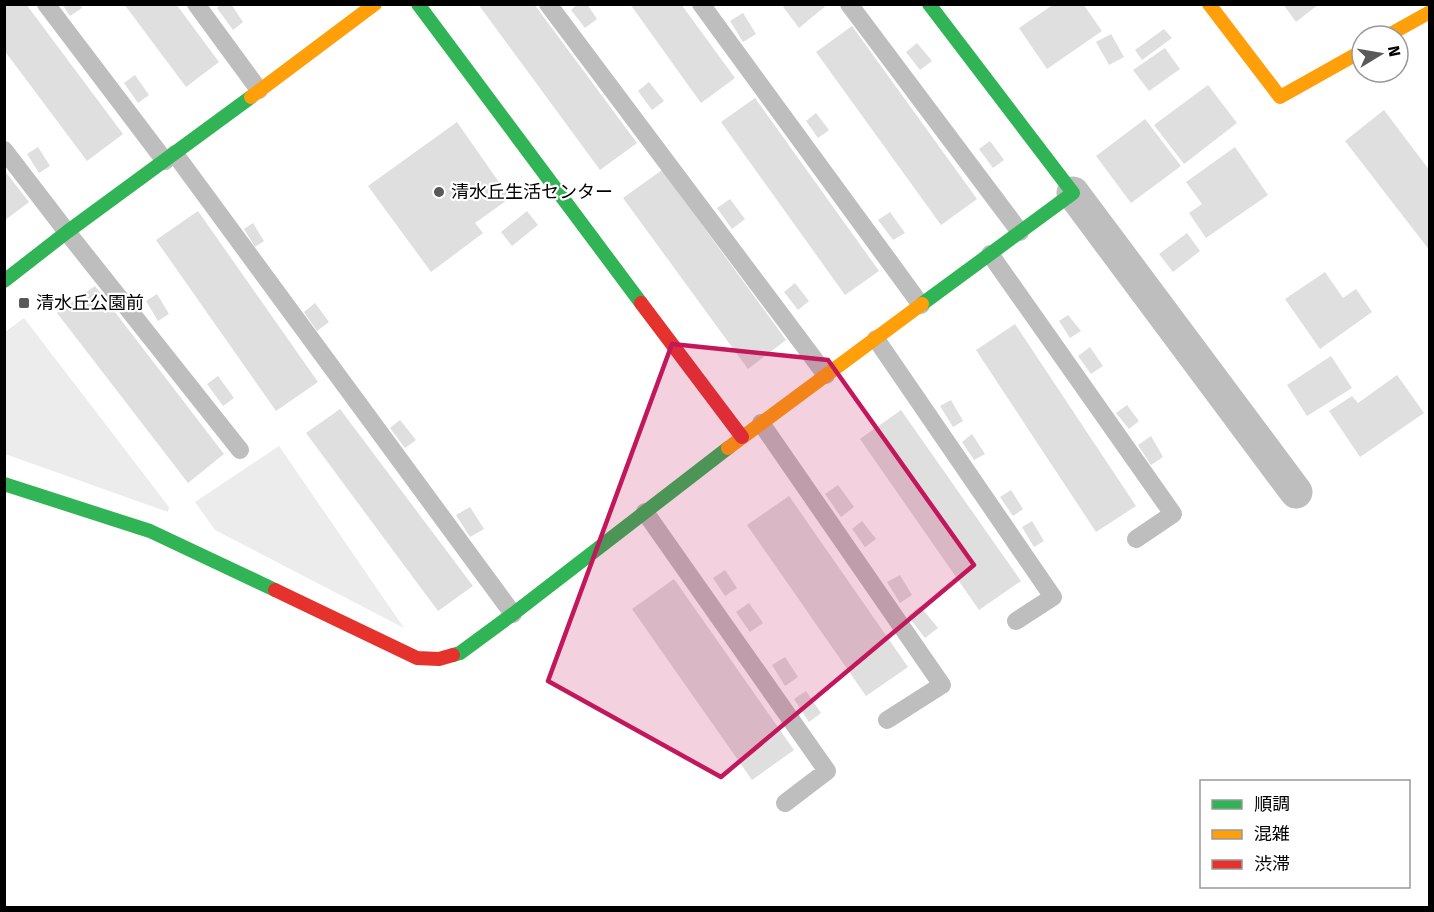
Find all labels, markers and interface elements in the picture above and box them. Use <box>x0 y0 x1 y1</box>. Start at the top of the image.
north arrow <box>1350 24 1410 84</box>
text: N <box>1384 44 1405 58</box>
place label: 清水丘生活センター <box>451 181 613 203</box>
marker: 清水丘生活センター <box>432 185 446 199</box>
place label: 清水丘公園前 <box>36 292 144 314</box>
marker: 清水丘公園前 <box>17 296 31 310</box>
legend <box>1200 780 1410 888</box>
text: 順調 <box>1254 793 1290 815</box>
text: 混雑 <box>1254 823 1290 845</box>
text: 渋滞 <box>1254 853 1290 875</box>

